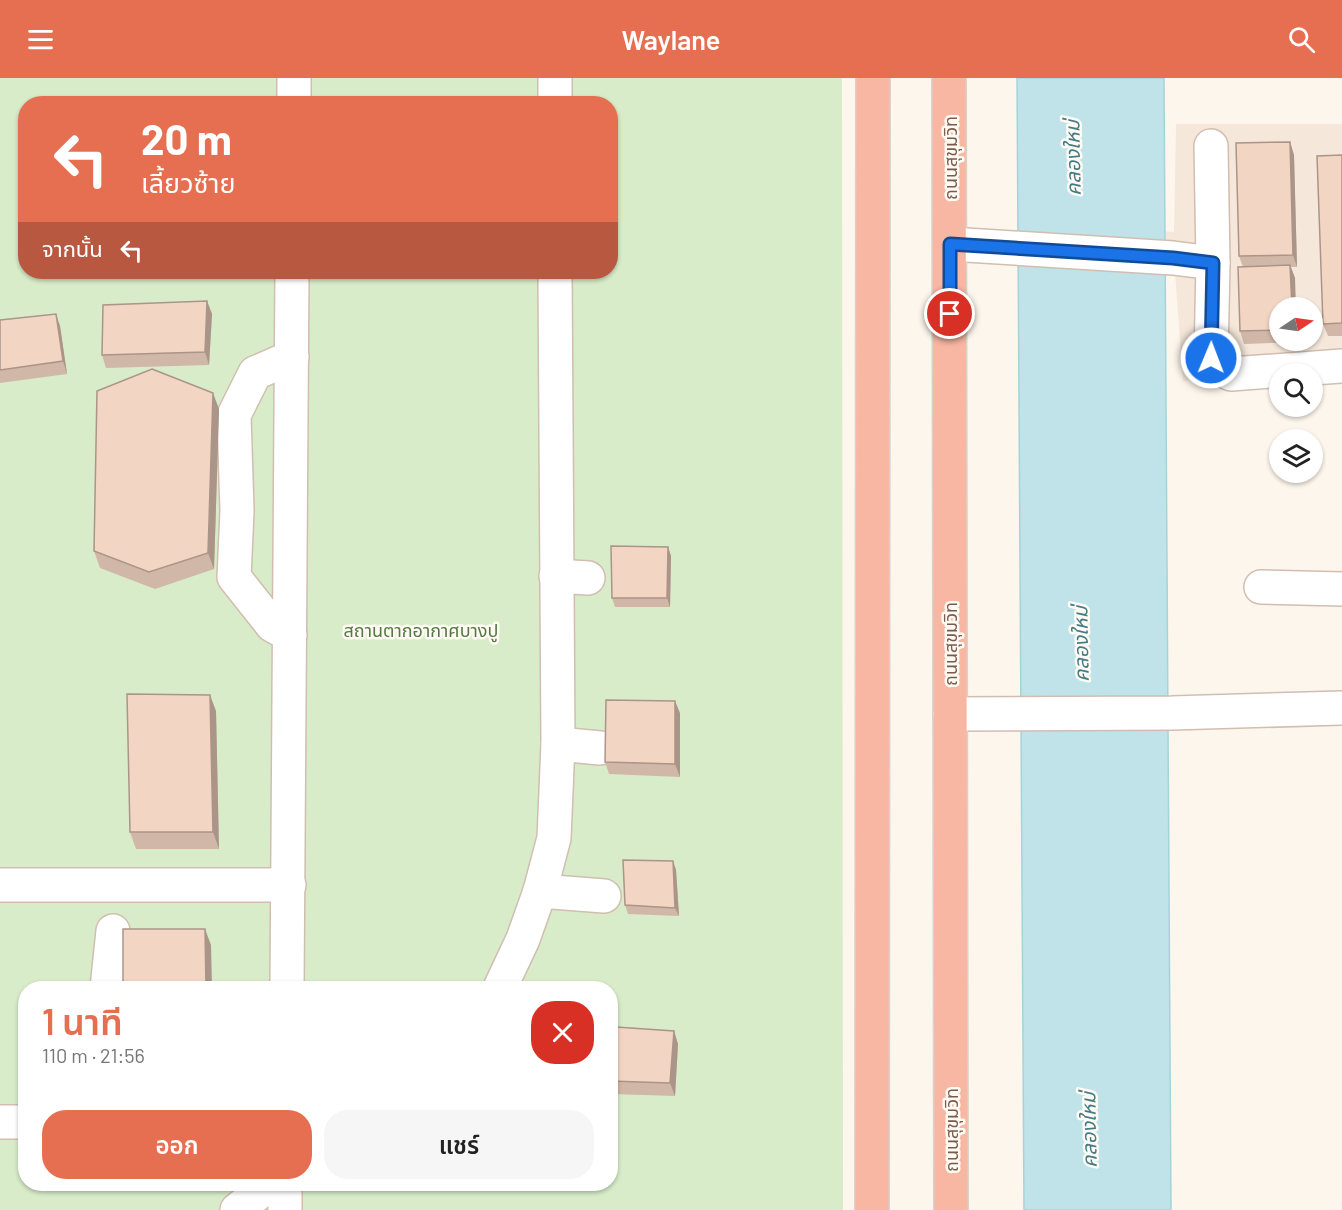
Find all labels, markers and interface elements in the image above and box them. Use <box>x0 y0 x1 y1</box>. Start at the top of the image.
icon: menu <box>24 23 57 56</box>
text: Waylane <box>622 23 720 55</box>
icon: search <box>1285 23 1318 56</box>
text: 20 m <box>141 113 232 163</box>
street label: ถนนสุขุมวิท <box>939 116 962 200</box>
water label: คลองใหม่ <box>1059 117 1085 196</box>
icon: left <box>42 120 120 198</box>
text: เลี้ยวซ้าย <box>141 166 235 198</box>
icon: left <box>115 234 148 267</box>
text: จากนั้น <box>42 235 103 261</box>
pin <box>924 288 975 339</box>
icon: arrive <box>933 297 966 330</box>
north arrow <box>1269 297 1323 351</box>
map controls <box>1269 297 1323 483</box>
position arrow <box>1179 326 1243 390</box>
button: search <box>1269 363 1323 417</box>
button: layers <box>1269 429 1323 483</box>
street label: ถนนสุขุมวิท <box>939 602 962 686</box>
water label: คลองใหม่ <box>1067 603 1093 682</box>
park label: สถานตากอากาศบางปู <box>344 619 498 643</box>
text: 1 นาที <box>42 999 123 1042</box>
button: close <box>531 1001 594 1064</box>
text: 110 m · 21:56 <box>42 1043 145 1067</box>
street label: ถนนสุขุมวิท <box>940 1088 963 1172</box>
water label: คลองใหม่ <box>1075 1089 1101 1168</box>
button: ออก <box>42 1110 312 1179</box>
button: แชร์ <box>324 1110 594 1179</box>

